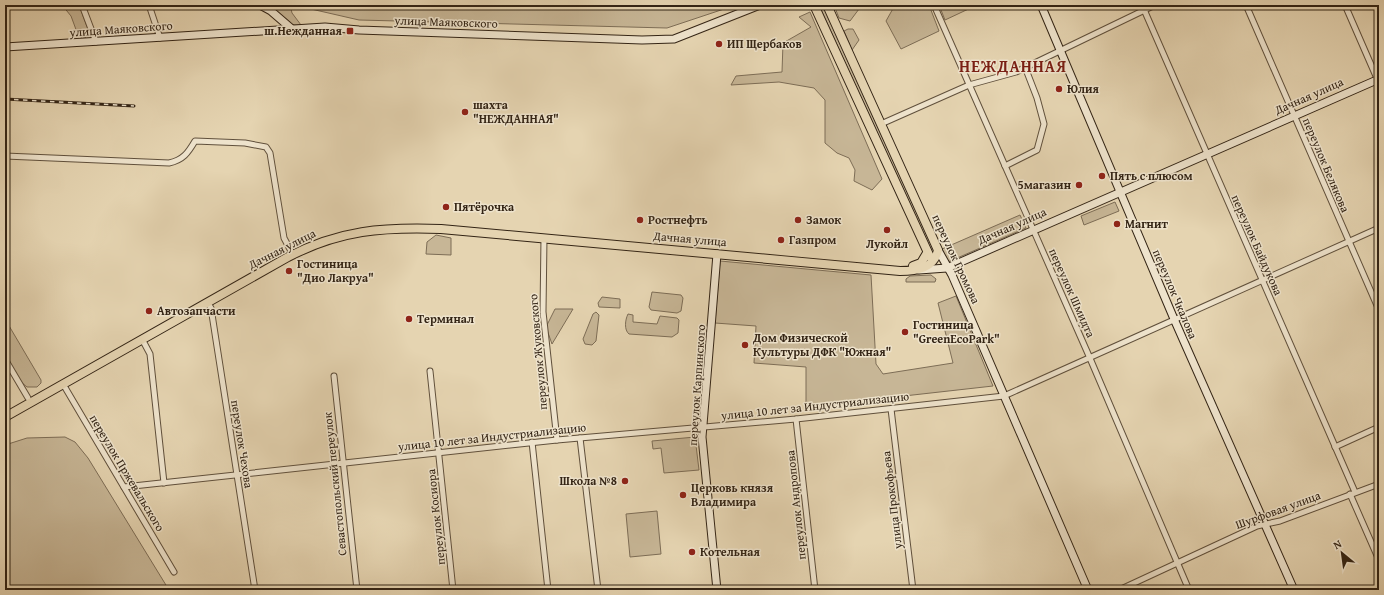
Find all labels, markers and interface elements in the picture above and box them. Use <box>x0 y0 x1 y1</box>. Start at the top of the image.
street label: улица Маяковского <box>393 11 498 32</box>
street label: улица Маяковского <box>68 16 173 41</box>
place label: ш.Нежданная <box>264 22 343 39</box>
marker: ш.Нежданная <box>345 26 355 36</box>
place label: ИП Щербаков <box>727 35 802 52</box>
marker: ИП Щербаков <box>714 39 724 49</box>
district label: НЕЖДАННАЯ <box>959 54 1067 78</box>
street label: Дачная улица <box>1271 73 1346 119</box>
place label: Юлия <box>1067 80 1100 97</box>
marker: Юлия <box>1054 84 1064 94</box>
place label: шахта "НЕЖДАННАЯ" <box>473 96 559 127</box>
marker: шахта "НЕЖДАННАЯ" <box>460 107 470 117</box>
street label: переулок Белякова <box>1299 115 1354 215</box>
place label: Пять с плюсом <box>1110 167 1193 184</box>
marker: Пять с плюсом <box>1097 171 1107 181</box>
place label: 5магазин <box>1017 176 1072 193</box>
marker: 5магазин <box>1074 180 1084 190</box>
street label: переулок Байдукова <box>1228 192 1287 298</box>
place label: Пятёрочка <box>454 198 515 215</box>
marker: Пятёрочка <box>441 202 451 212</box>
street label: Дачная улица <box>974 203 1049 249</box>
place label: Ростнефть <box>648 211 708 228</box>
place label: Замок <box>806 211 841 228</box>
street label: переулок Громова <box>928 211 985 307</box>
marker: Ростнефть <box>635 215 645 225</box>
marker: Замок <box>793 215 803 225</box>
place label: Магнит <box>1125 215 1168 232</box>
marker: Магнит <box>1112 219 1122 229</box>
street label: Дачная улица <box>244 224 319 273</box>
marker: Лукойл <box>882 225 892 235</box>
street label: Дачная улица <box>652 227 728 250</box>
place label: Газпром <box>789 231 836 248</box>
marker: Газпром <box>776 235 786 245</box>
place label: Лукойл <box>866 235 908 252</box>
street label: переулок Шмидта <box>1045 245 1100 340</box>
street label: переулок Чкалова <box>1149 246 1202 342</box>
place label: Гостиница "Дио Лакруа" <box>297 255 374 286</box>
marker: Гостиница "Дио Лакруа" <box>284 266 294 276</box>
street label: переулок Жуковского <box>524 293 551 411</box>
place label: Автозапчасти <box>157 302 236 319</box>
marker: Автозапчасти <box>144 306 154 316</box>
place label: Терминал <box>417 310 474 327</box>
marker: Терминал <box>404 314 414 324</box>
place label: Гостиница "GreenEcoPark" <box>913 316 1000 347</box>
street label: переулок Карпинского <box>684 324 709 446</box>
marker: Гостиница "GreenEcoPark" <box>900 327 910 337</box>
place label: Дом Физической Культуры ДФК "Южная" <box>752 329 892 360</box>
marker: Дом Физической Культуры ДФК "Южная" <box>740 340 750 350</box>
street label: улица 10 лет за Индустриализацию <box>719 387 910 424</box>
street label: переулок Чехова <box>227 399 258 489</box>
street label: переулок Пржевальского <box>86 411 169 534</box>
street label: Севастопольский переулок <box>318 411 350 557</box>
street label: улица 10 лет за Индустриализацию <box>396 418 587 455</box>
street label: переулок Андропова <box>781 449 810 561</box>
street label: улица Прокофьева <box>877 450 906 551</box>
street label: переулок Косиора <box>422 468 449 566</box>
place label: Школа №8 <box>559 472 617 489</box>
marker: Школа №8 <box>620 476 630 486</box>
place label: Церковь князя Владимира <box>691 479 774 510</box>
street label: Шурфовая улица <box>1233 486 1323 533</box>
marker: Церковь князя Владимира <box>678 490 688 500</box>
north arrow <box>1322 533 1362 573</box>
text: N <box>1330 535 1345 553</box>
place label: Котельная <box>700 543 760 560</box>
marker: Котельная <box>687 547 697 557</box>

